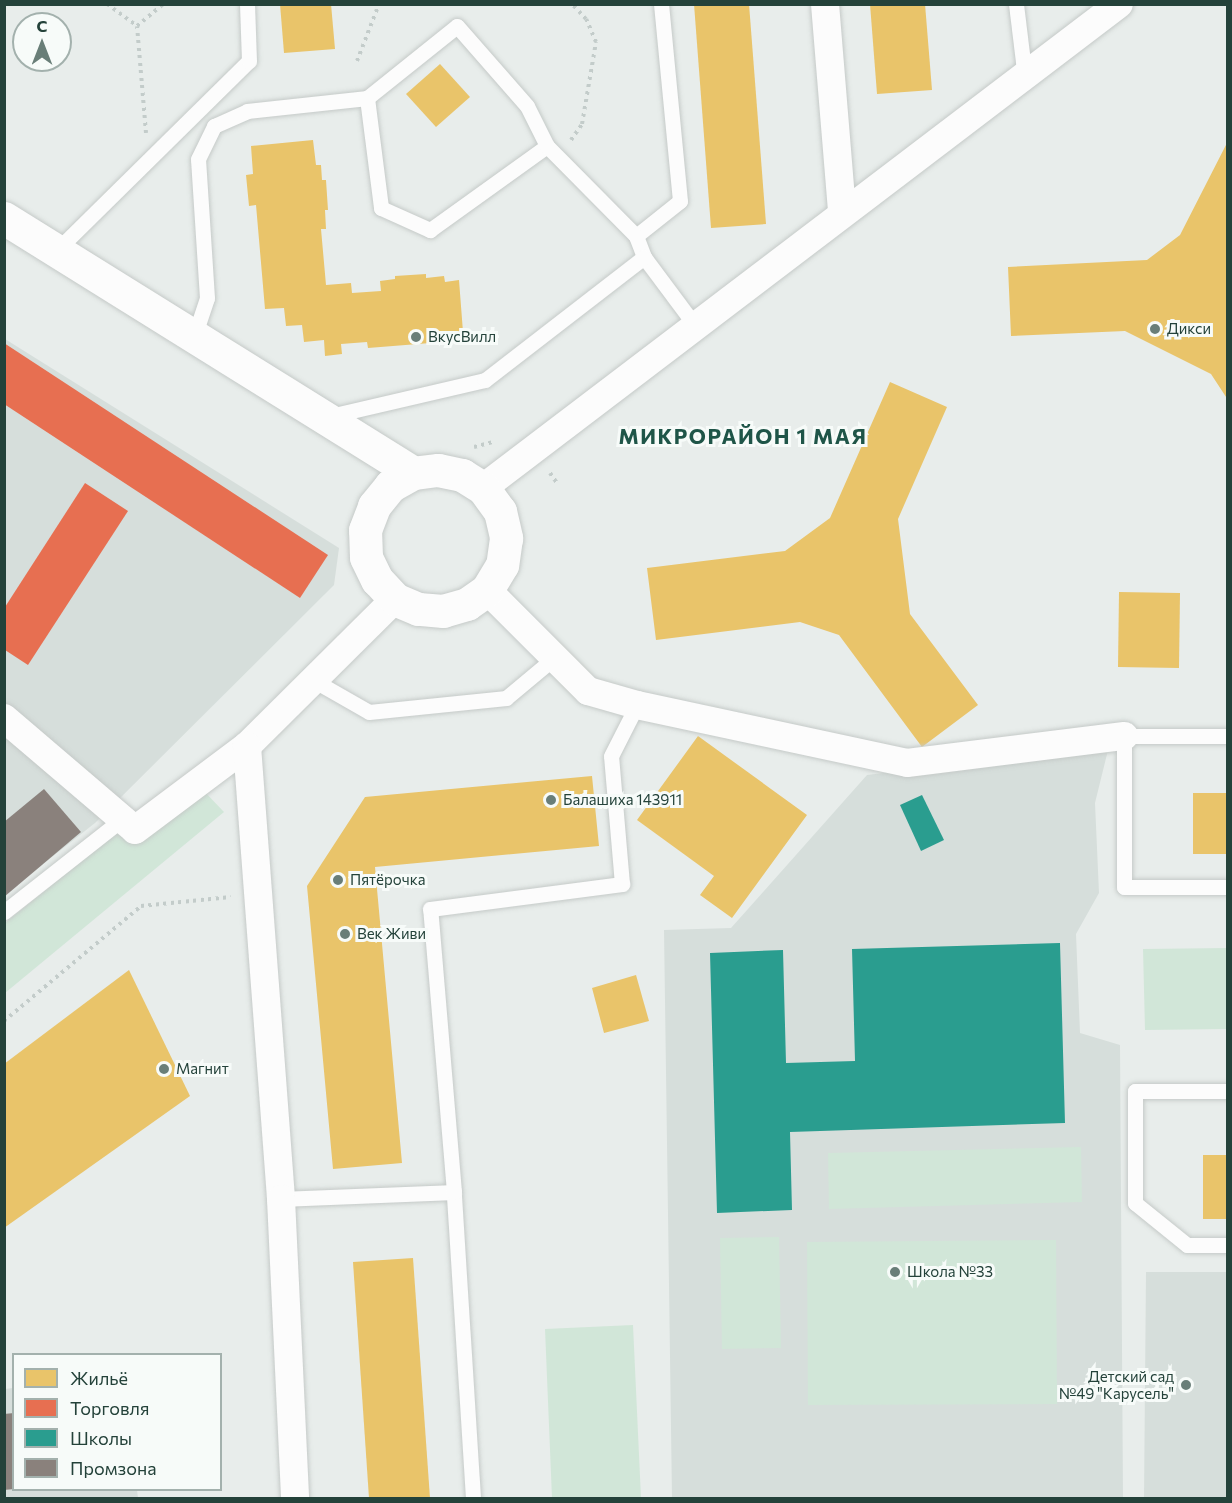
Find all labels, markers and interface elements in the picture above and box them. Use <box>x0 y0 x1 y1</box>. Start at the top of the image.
north arrow <box>12 12 72 72</box>
text: С <box>37 16 47 35</box>
place label: Дикси <box>1167 320 1211 338</box>
marker: Дикси <box>1148 322 1162 336</box>
place label: ВкусВилл <box>428 328 496 346</box>
marker: ВкусВилл <box>409 330 423 344</box>
district label: МИКРОРАЙОН 1 МАЯ <box>619 423 867 449</box>
place label: Балашиха 143911 <box>563 791 682 809</box>
marker: Балашиха 143911 <box>544 793 558 807</box>
place label: Пятёрочка <box>350 871 425 889</box>
marker: Пятёрочка <box>331 873 345 887</box>
place label: Век Живи <box>357 925 426 943</box>
marker: Век Живи <box>338 927 352 941</box>
place label: Магнит <box>176 1060 229 1078</box>
marker: Магнит <box>157 1062 171 1076</box>
place label: Школа №33 <box>907 1263 993 1281</box>
marker: Школа №33 <box>888 1265 902 1279</box>
legend <box>12 1353 222 1491</box>
text: Жильё <box>70 1367 128 1389</box>
place label: Детский сад №49 "Карусель" <box>1059 1367 1174 1402</box>
marker: Детский сад №49 "Карусель" <box>1179 1378 1193 1392</box>
text: Торговля <box>70 1397 149 1419</box>
text: Школы <box>70 1427 132 1449</box>
text: Промзона <box>70 1457 157 1479</box>

